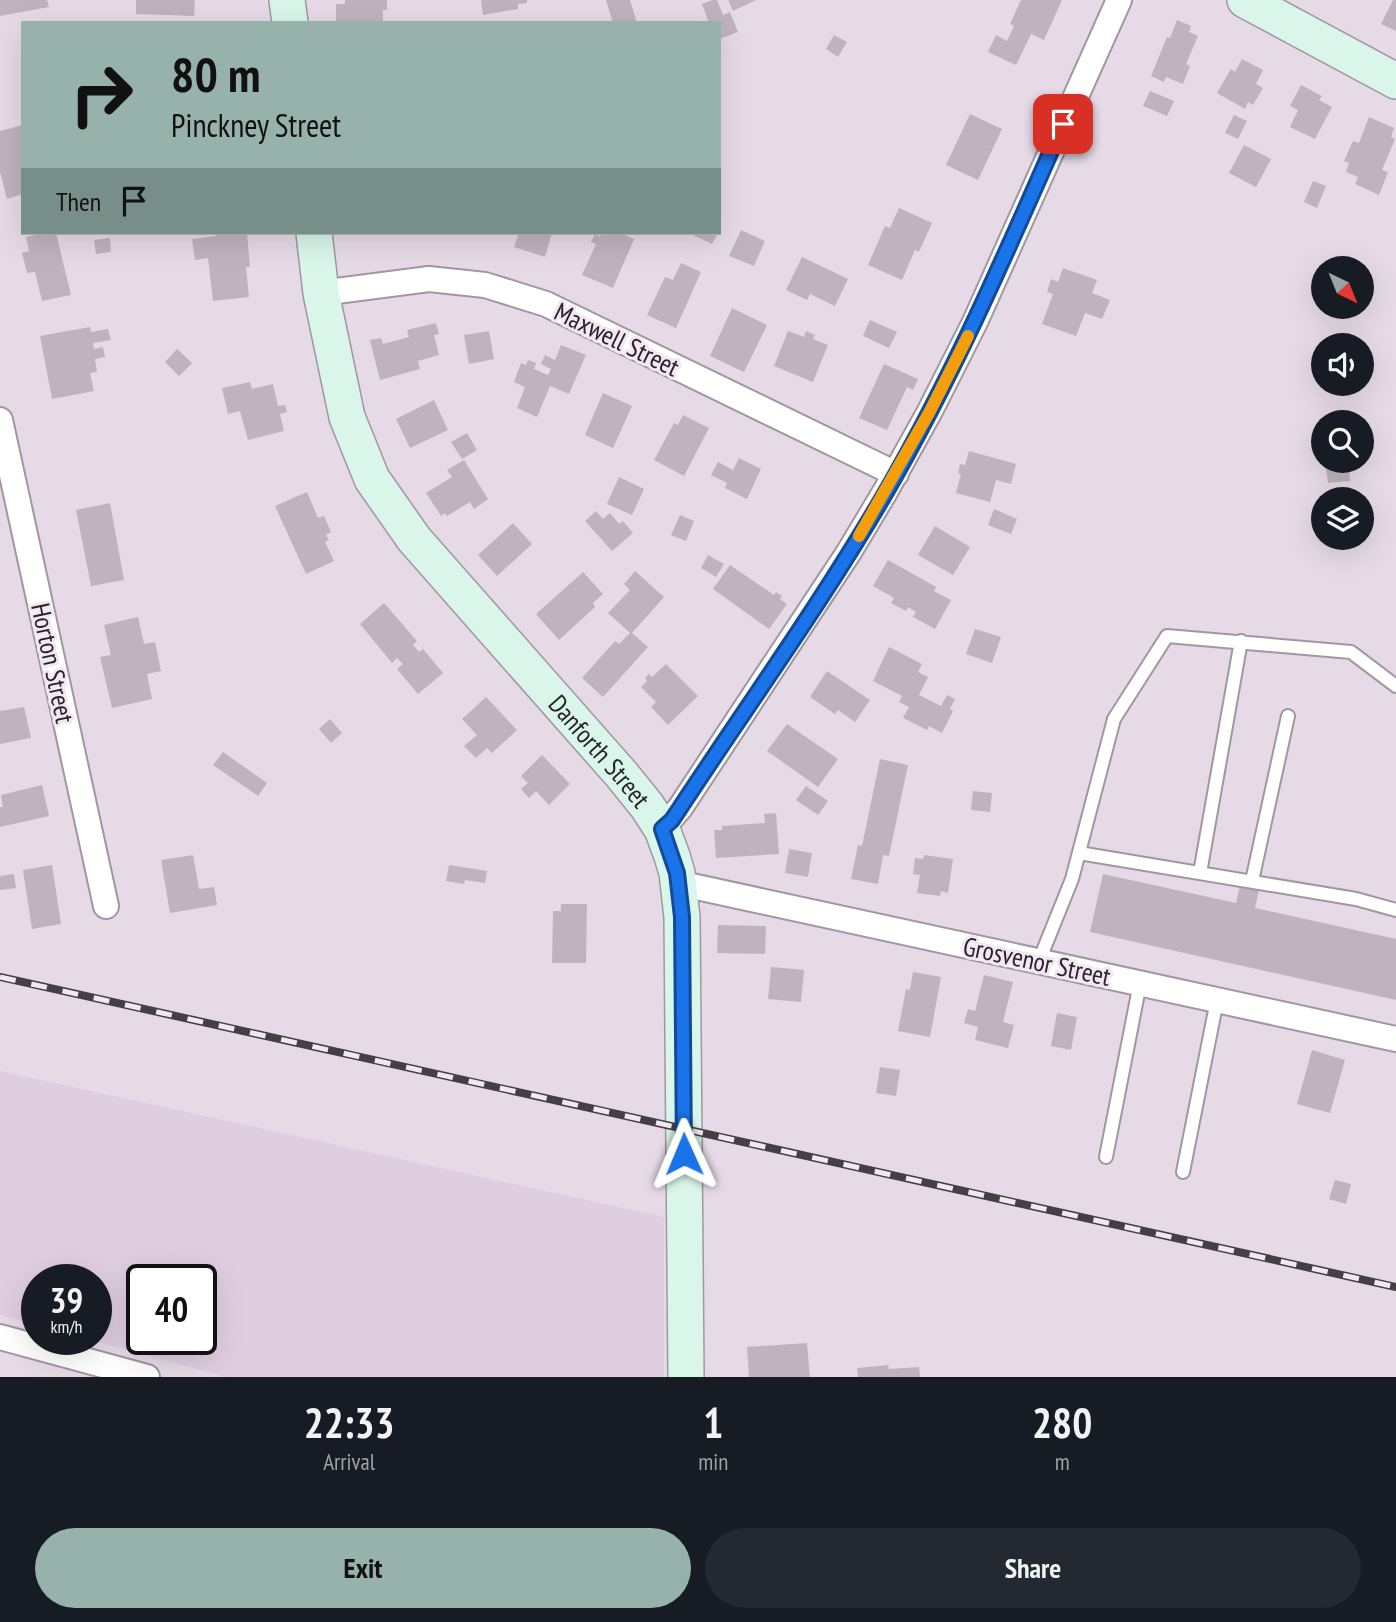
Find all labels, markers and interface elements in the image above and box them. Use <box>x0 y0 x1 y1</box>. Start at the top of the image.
text: 80 m <box>171 42 260 106</box>
icon: right <box>56 49 147 140</box>
pin <box>1033 94 1093 154</box>
text: Pinckney Street <box>171 104 341 146</box>
icon: arrive <box>1044 105 1082 143</box>
icon: arrive <box>115 182 153 220</box>
text: Then <box>56 185 101 218</box>
north arrow <box>1311 256 1374 318</box>
map controls <box>1311 256 1374 550</box>
street label: Maxwell Street <box>549 295 685 383</box>
button: sound <box>1311 333 1374 396</box>
button: search <box>1311 410 1374 473</box>
button: layers <box>1311 487 1374 550</box>
street label: Horton Street <box>24 600 82 726</box>
street label: Danforth Street <box>542 687 658 814</box>
street label: Grosvenor Street <box>960 929 1114 993</box>
position arrow <box>647 1117 721 1191</box>
speed limit sign: 40 <box>126 1264 217 1355</box>
text: 39 <box>50 1277 83 1323</box>
text: km/h <box>51 1315 82 1338</box>
text: 22:33 <box>304 1395 395 1450</box>
text: 1 <box>703 1395 723 1450</box>
text: 280 <box>1032 1395 1092 1450</box>
text: Arrival <box>323 1447 375 1476</box>
text: min <box>698 1447 728 1476</box>
text: m <box>1055 1447 1070 1476</box>
button: Exit <box>35 1528 691 1608</box>
button: Share <box>705 1528 1361 1608</box>

